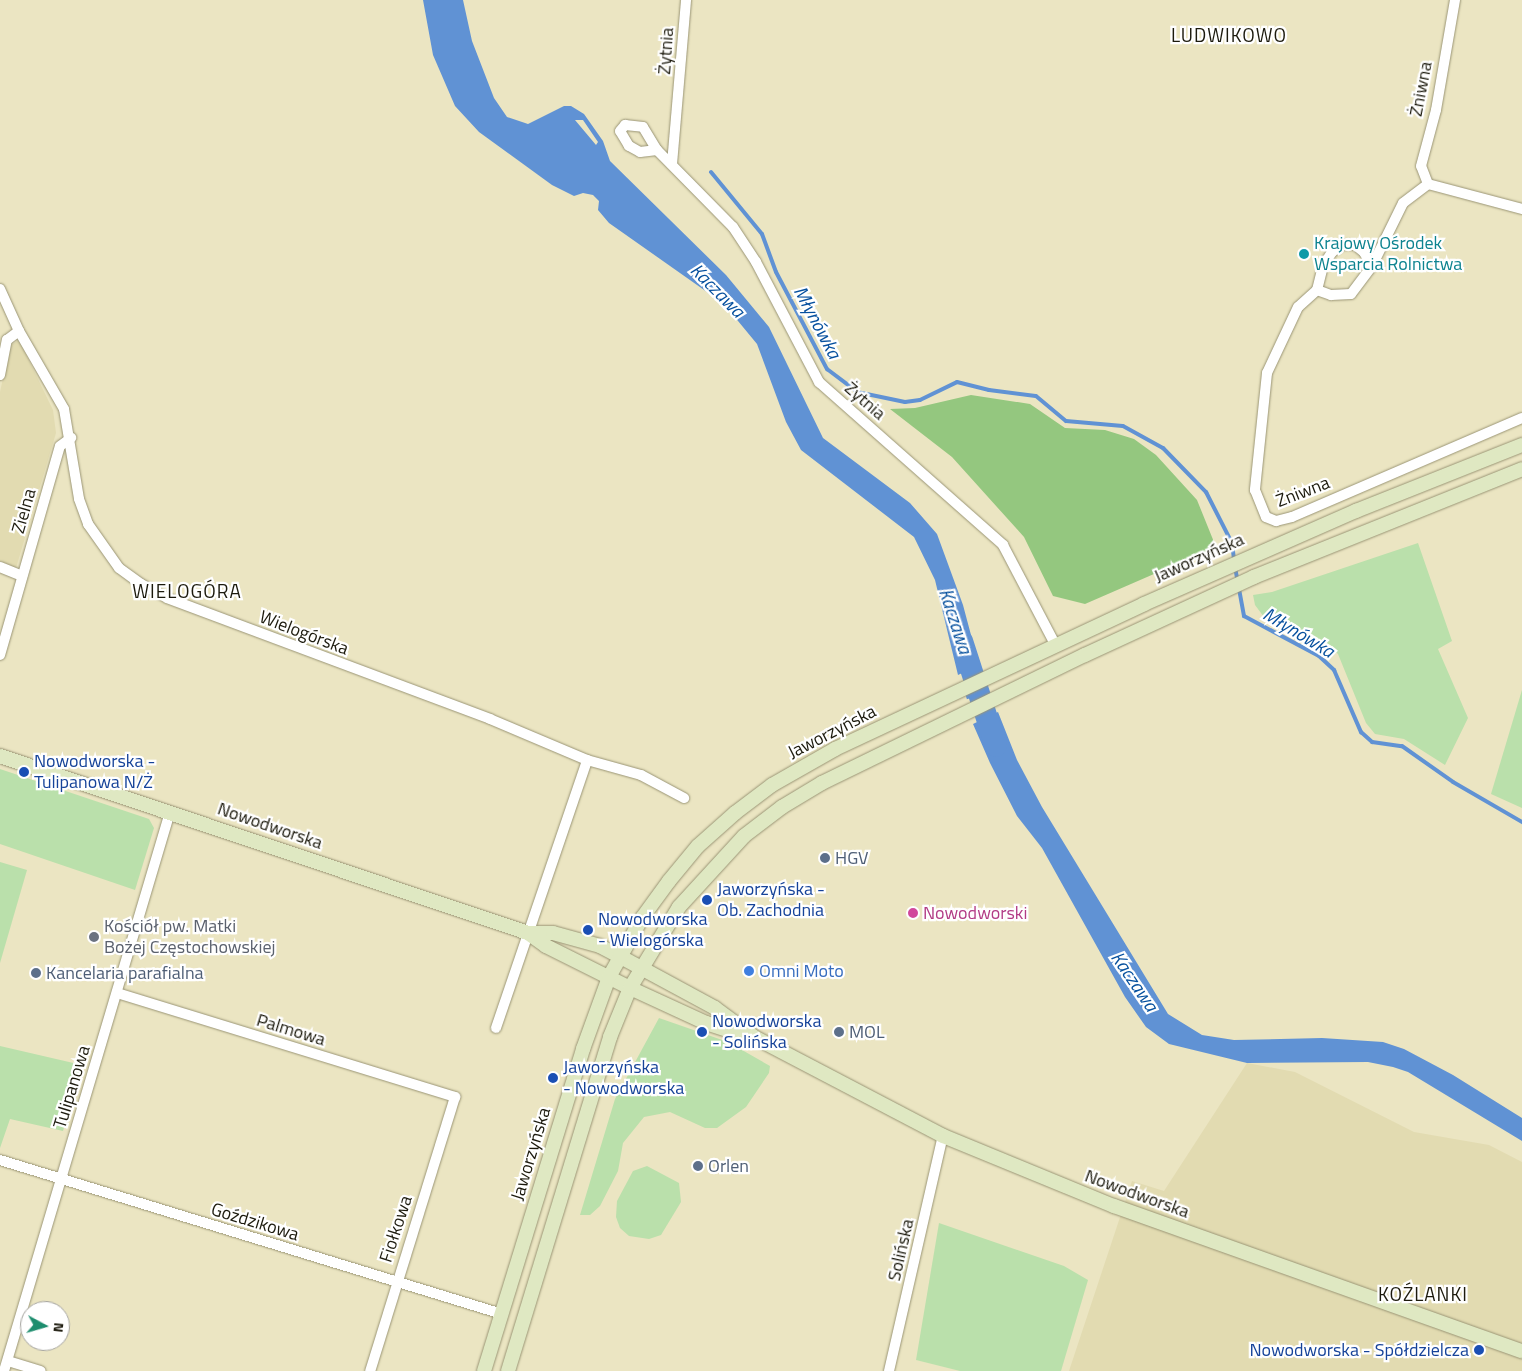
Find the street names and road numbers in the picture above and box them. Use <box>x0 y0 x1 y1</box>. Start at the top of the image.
street label: Żytnia <box>654 27 678 75</box>
street label: Żniwna <box>1405 60 1437 118</box>
street label: Żytnia <box>840 377 890 425</box>
street label: Żniwna <box>1273 472 1333 512</box>
street label: Zielna <box>7 486 41 536</box>
street label: Jaworzyńska <box>1151 529 1247 587</box>
street label: Wielogórska <box>256 606 352 660</box>
street label: Jaworzyńska <box>784 701 880 763</box>
street label: Nowodworska <box>215 798 325 854</box>
street label: Palmowa <box>254 1009 328 1051</box>
street label: Tulipanowa <box>49 1043 95 1131</box>
street label: Jaworzyńska <box>507 1105 555 1203</box>
street label: Nowodworska <box>1082 1165 1192 1223</box>
street label: Fiołkowa <box>375 1193 417 1265</box>
street label: Goździkowa <box>208 1198 302 1246</box>
street label: Solińska <box>883 1217 919 1283</box>

